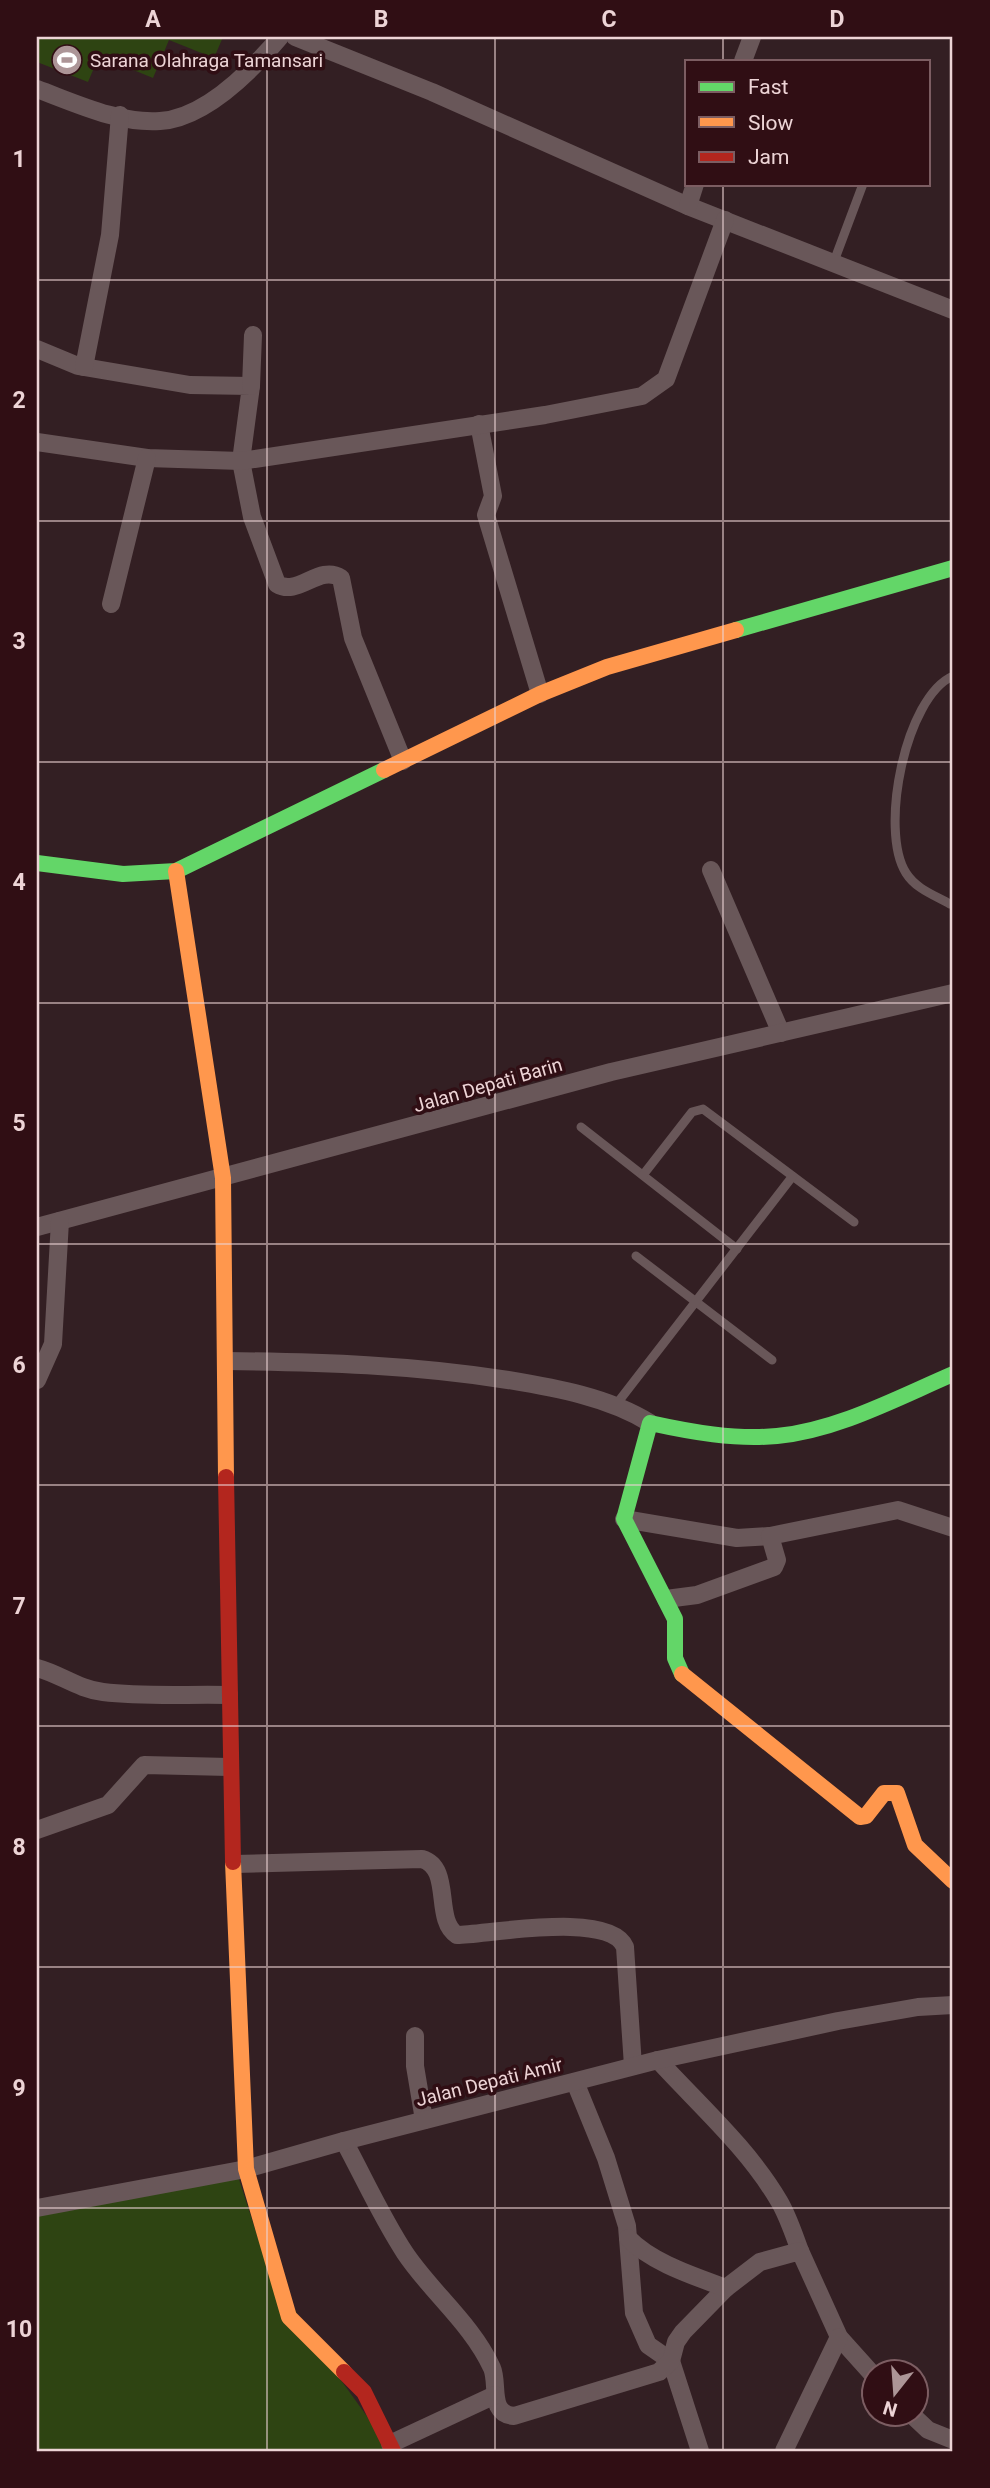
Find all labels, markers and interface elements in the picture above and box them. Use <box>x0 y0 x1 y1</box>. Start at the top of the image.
text: A <box>145 6 161 33</box>
text: B <box>374 6 388 33</box>
text: C <box>601 6 617 33</box>
text: D <box>830 6 844 33</box>
sports icon: Sarana Olahraga Tamansari <box>50 43 84 77</box>
place label: Sarana Olahraga Tamansari <box>90 49 323 72</box>
legend <box>685 60 930 186</box>
text: Fast <box>748 75 789 99</box>
text: Slow <box>748 111 794 135</box>
text: Jam <box>748 145 789 169</box>
text: 1 <box>12 146 26 173</box>
text: 2 <box>12 387 26 414</box>
text: 3 <box>12 628 26 655</box>
text: 4 <box>12 869 26 896</box>
street label: Jalan Depati Barin <box>411 1053 565 1117</box>
text: 5 <box>12 1110 26 1137</box>
text: 6 <box>12 1352 26 1379</box>
text: 7 <box>12 1593 26 1620</box>
text: 8 <box>12 1834 26 1861</box>
street label: Jalan Depati Amir <box>413 2053 565 2111</box>
text: 9 <box>12 2075 26 2102</box>
text: 10 <box>6 2316 32 2343</box>
north arrow <box>860 2358 930 2428</box>
text: N <box>880 2396 900 2422</box>

